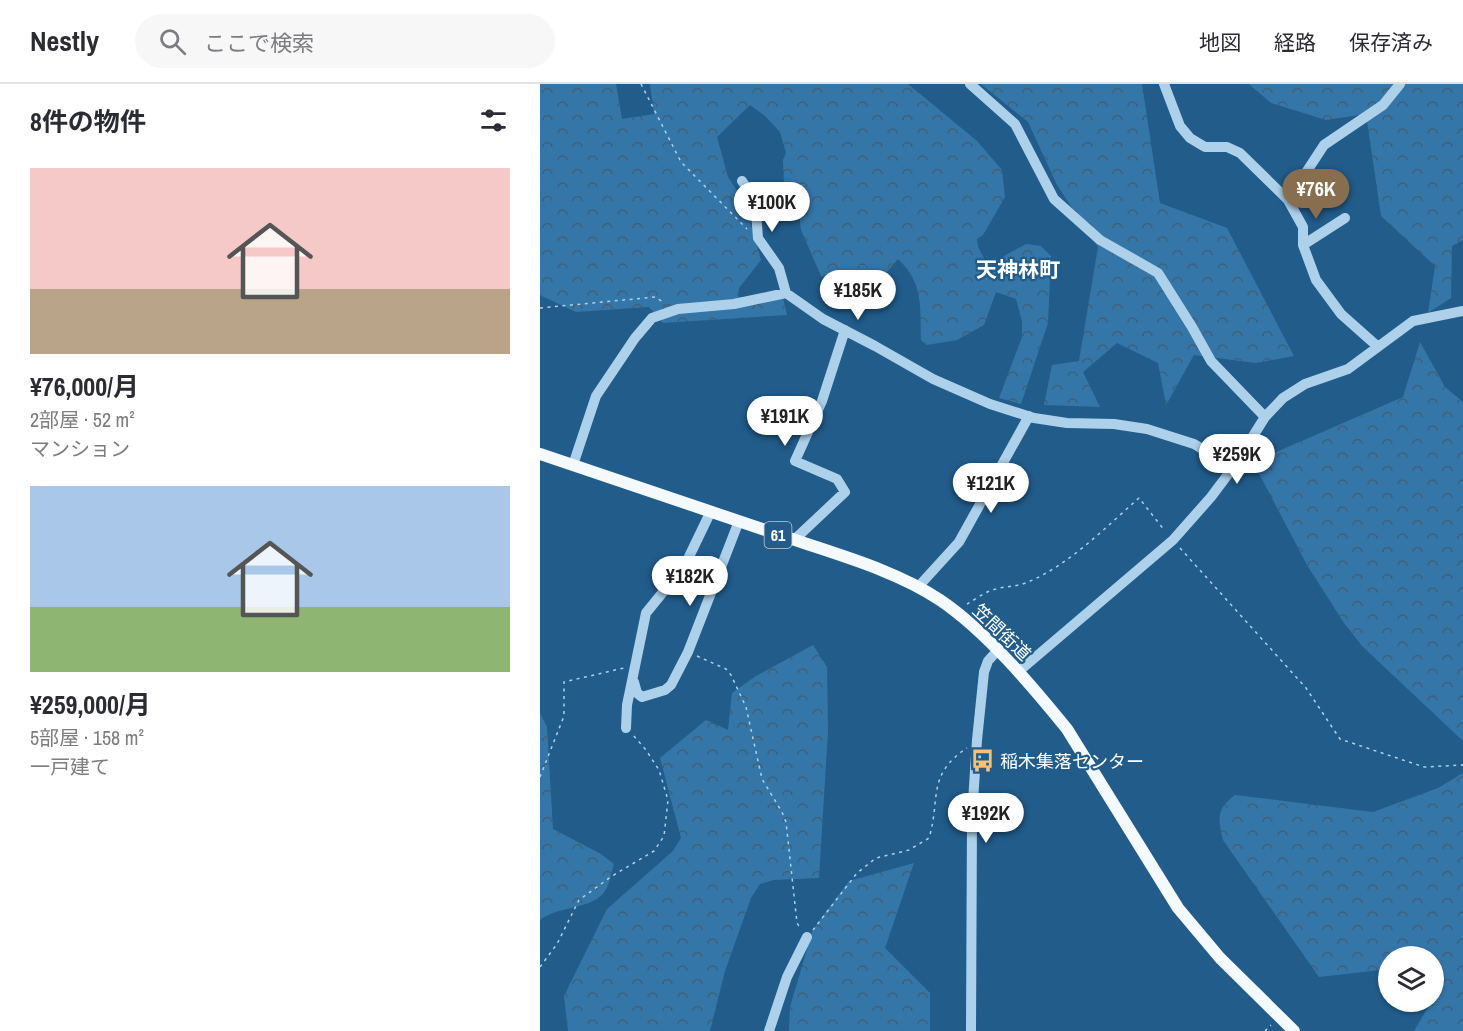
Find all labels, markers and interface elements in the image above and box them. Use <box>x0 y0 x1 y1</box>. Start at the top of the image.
search box <box>135 14 555 68</box>
text: Nestly <box>30 22 99 60</box>
icon: search <box>156 25 189 58</box>
text: ここで検索 <box>204 28 314 58</box>
text: 地図 <box>1199 28 1241 57</box>
text: 経路 <box>1274 28 1316 57</box>
text: 保存済み <box>1349 28 1433 57</box>
text: 8件の物件 <box>30 104 146 139</box>
icon: filters <box>477 104 510 137</box>
pin: ¥76K <box>1280 169 1352 220</box>
text: ¥76K <box>1296 175 1336 202</box>
pin: ¥100K <box>730 182 814 233</box>
text: ¥100K <box>748 188 796 215</box>
icon: home <box>216 207 324 315</box>
district label: 天神林町 <box>976 255 1060 284</box>
pin: ¥185K <box>816 270 900 321</box>
text: ¥185K <box>834 276 882 303</box>
text: ¥76,000/月 <box>30 369 139 404</box>
pin: ¥191K <box>743 396 827 447</box>
text: ¥191K <box>761 402 809 429</box>
text: 2部屋 · 52 m² <box>30 406 135 433</box>
pin: ¥259K <box>1195 434 1279 485</box>
text: マンション <box>30 435 130 462</box>
text: ¥259K <box>1213 440 1261 467</box>
pin: ¥121K <box>949 463 1033 514</box>
text: ¥121K <box>967 469 1015 496</box>
road number: 61 <box>764 522 792 548</box>
icon: home <box>216 525 324 633</box>
pin: ¥182K <box>648 556 732 607</box>
text: ¥182K <box>666 562 714 589</box>
street label: 笠間街道 <box>967 598 1037 666</box>
text: ¥259,000/月 <box>30 687 151 722</box>
text: 5部屋 · 158 m² <box>30 724 144 751</box>
bus stop icon: 稲木集落センター <box>969 748 995 774</box>
place label: 稲木集落センター <box>1000 749 1144 774</box>
text: 一戸建て <box>30 753 110 780</box>
pin: ¥192K <box>944 793 1028 844</box>
text: ¥192K <box>962 799 1010 826</box>
map controls <box>1378 946 1444 1012</box>
button: layers <box>1378 946 1444 1012</box>

